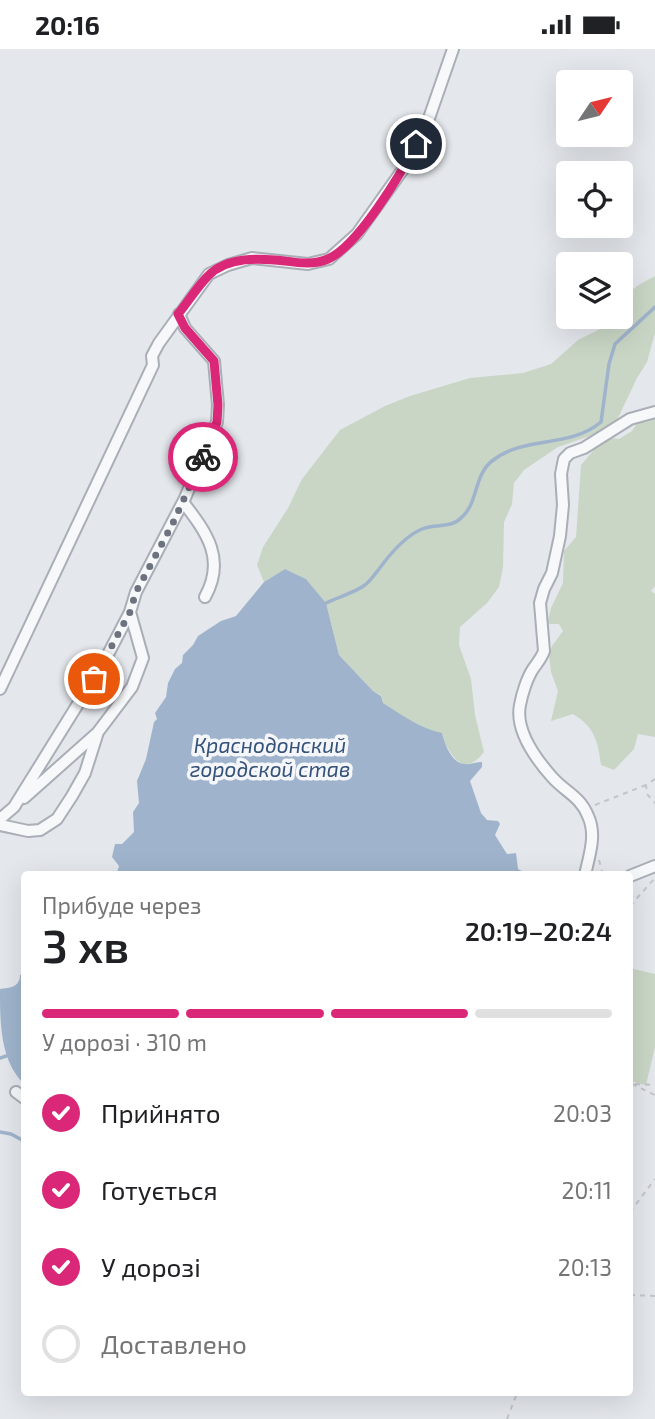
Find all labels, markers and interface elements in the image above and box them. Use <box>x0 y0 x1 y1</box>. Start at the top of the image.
text: 20:16 <box>35 9 100 40</box>
north arrow <box>556 70 634 147</box>
map controls <box>556 70 633 329</box>
pin <box>386 114 446 174</box>
icon: home <box>397 125 435 163</box>
button: locate <box>556 161 633 238</box>
button: layers <box>556 252 633 329</box>
courier <box>168 422 238 492</box>
icon: bike <box>184 438 222 476</box>
pin <box>64 649 124 709</box>
icon: bag <box>75 660 113 698</box>
water label: Краснодонский городской став <box>190 732 350 781</box>
text: Прибуде через <box>42 891 202 919</box>
text: 20:19–20:24 <box>465 915 612 946</box>
text: 3 хв <box>42 917 129 972</box>
text: У дорозі · 310 m <box>42 1028 207 1056</box>
icon: check <box>42 1094 80 1132</box>
text: Прийнято <box>101 1097 221 1128</box>
text: 20:03 <box>553 1099 612 1127</box>
icon: check <box>42 1171 80 1209</box>
text: Готується <box>101 1174 218 1205</box>
text: 20:11 <box>561 1176 612 1204</box>
icon: check <box>42 1248 80 1286</box>
text: У дорозі <box>101 1251 201 1282</box>
text: 20:13 <box>558 1253 612 1281</box>
text: Доставлено <box>101 1328 247 1359</box>

